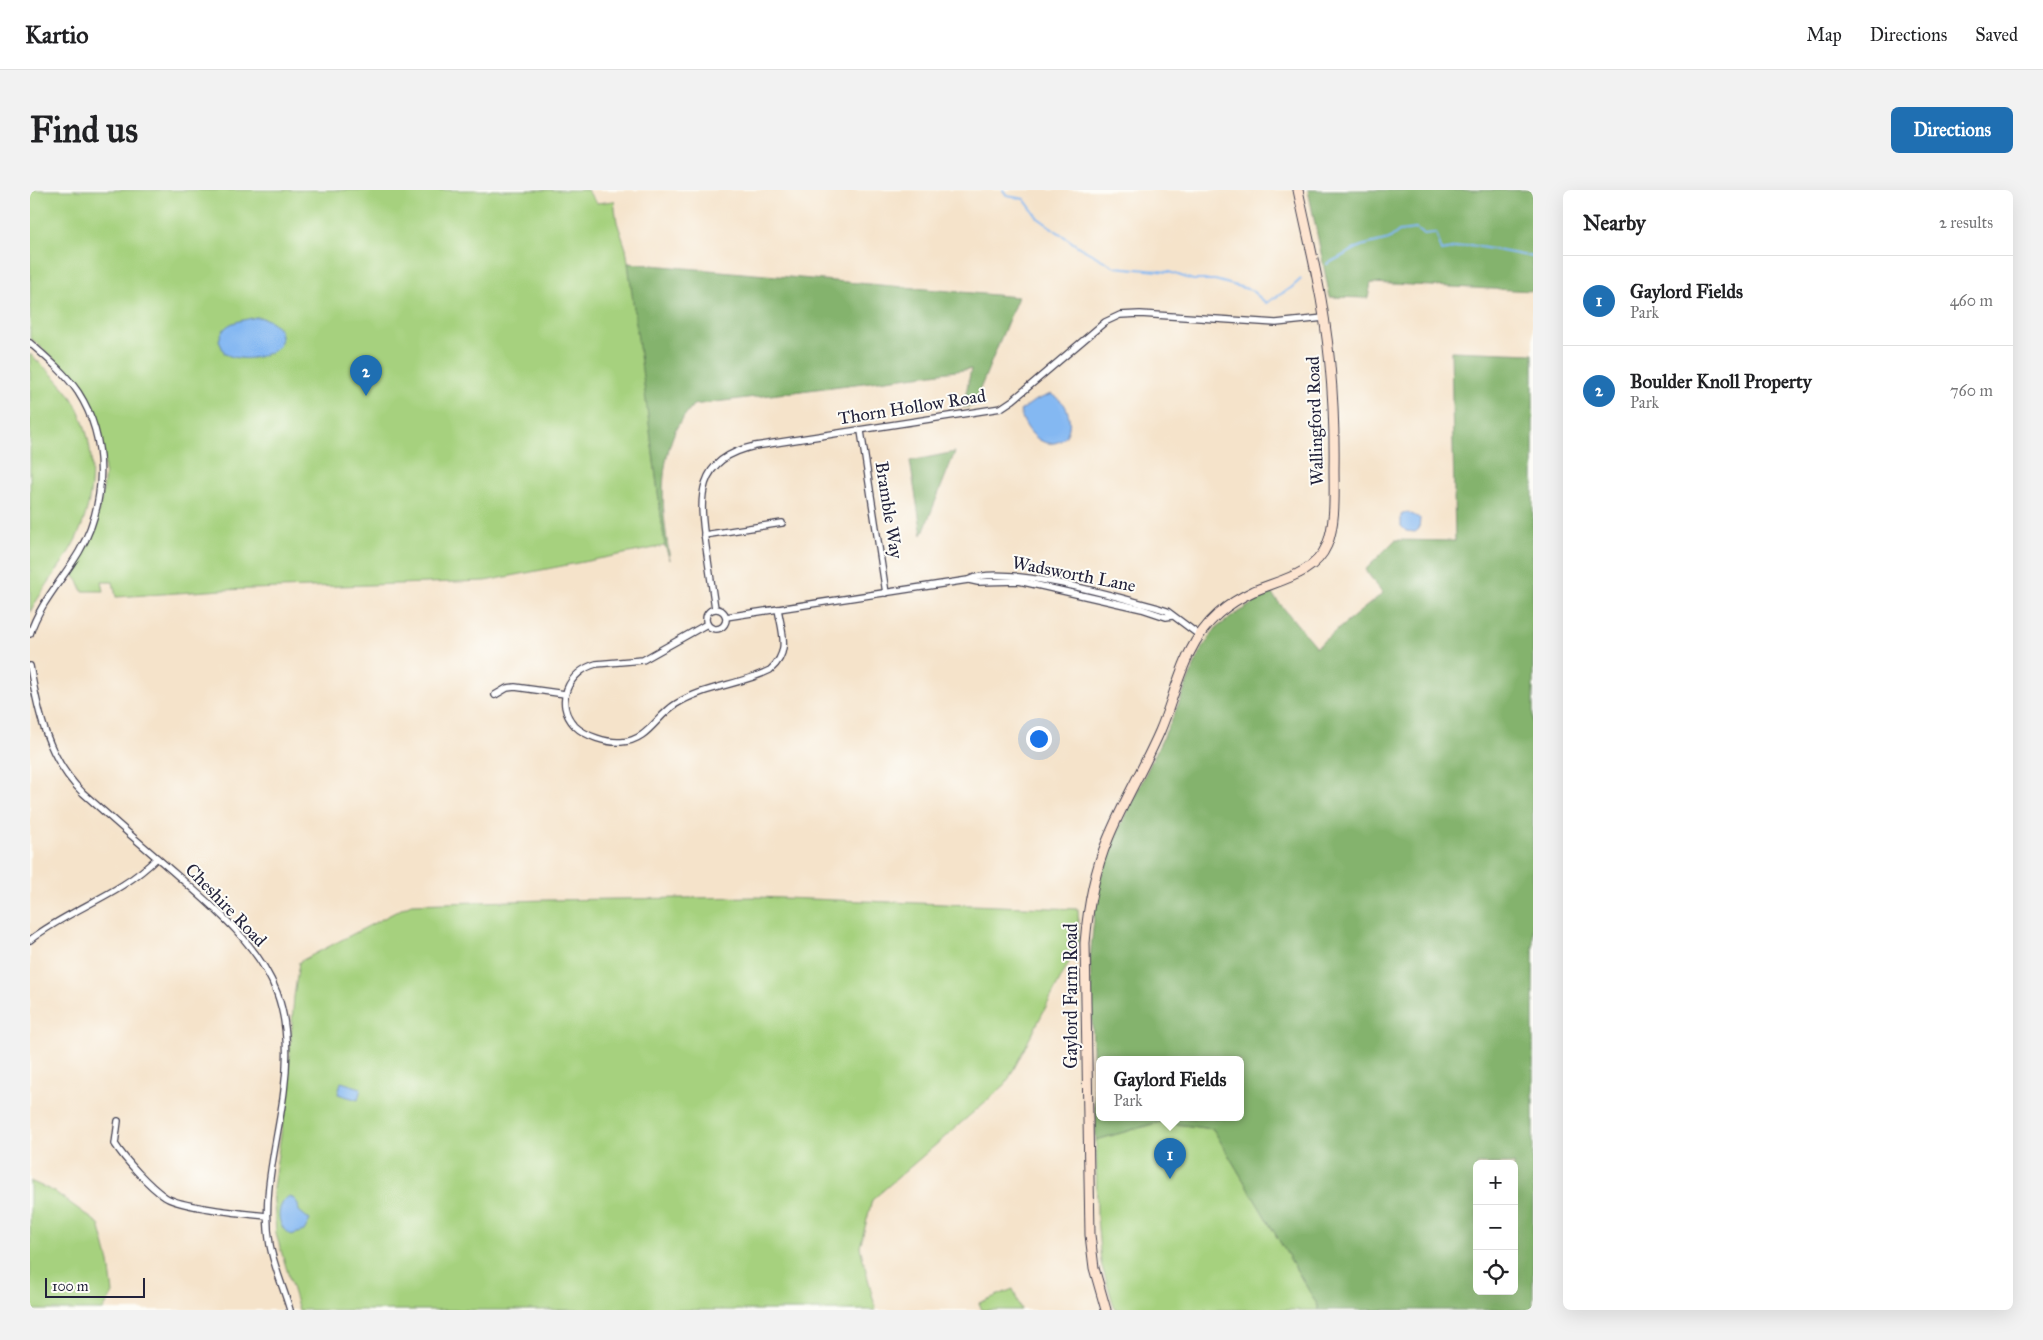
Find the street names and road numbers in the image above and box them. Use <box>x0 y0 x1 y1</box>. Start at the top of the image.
street label: Wallingford Road <box>1302 356 1329 486</box>
street label: Thorn Hollow Road <box>837 384 987 430</box>
street label: Bramble Way <box>870 460 908 561</box>
street label: Wadsworth Lane <box>1010 551 1138 597</box>
street label: Cheshire Road <box>181 859 271 951</box>
street label: Gaylord Farm Road <box>1060 923 1082 1069</box>

